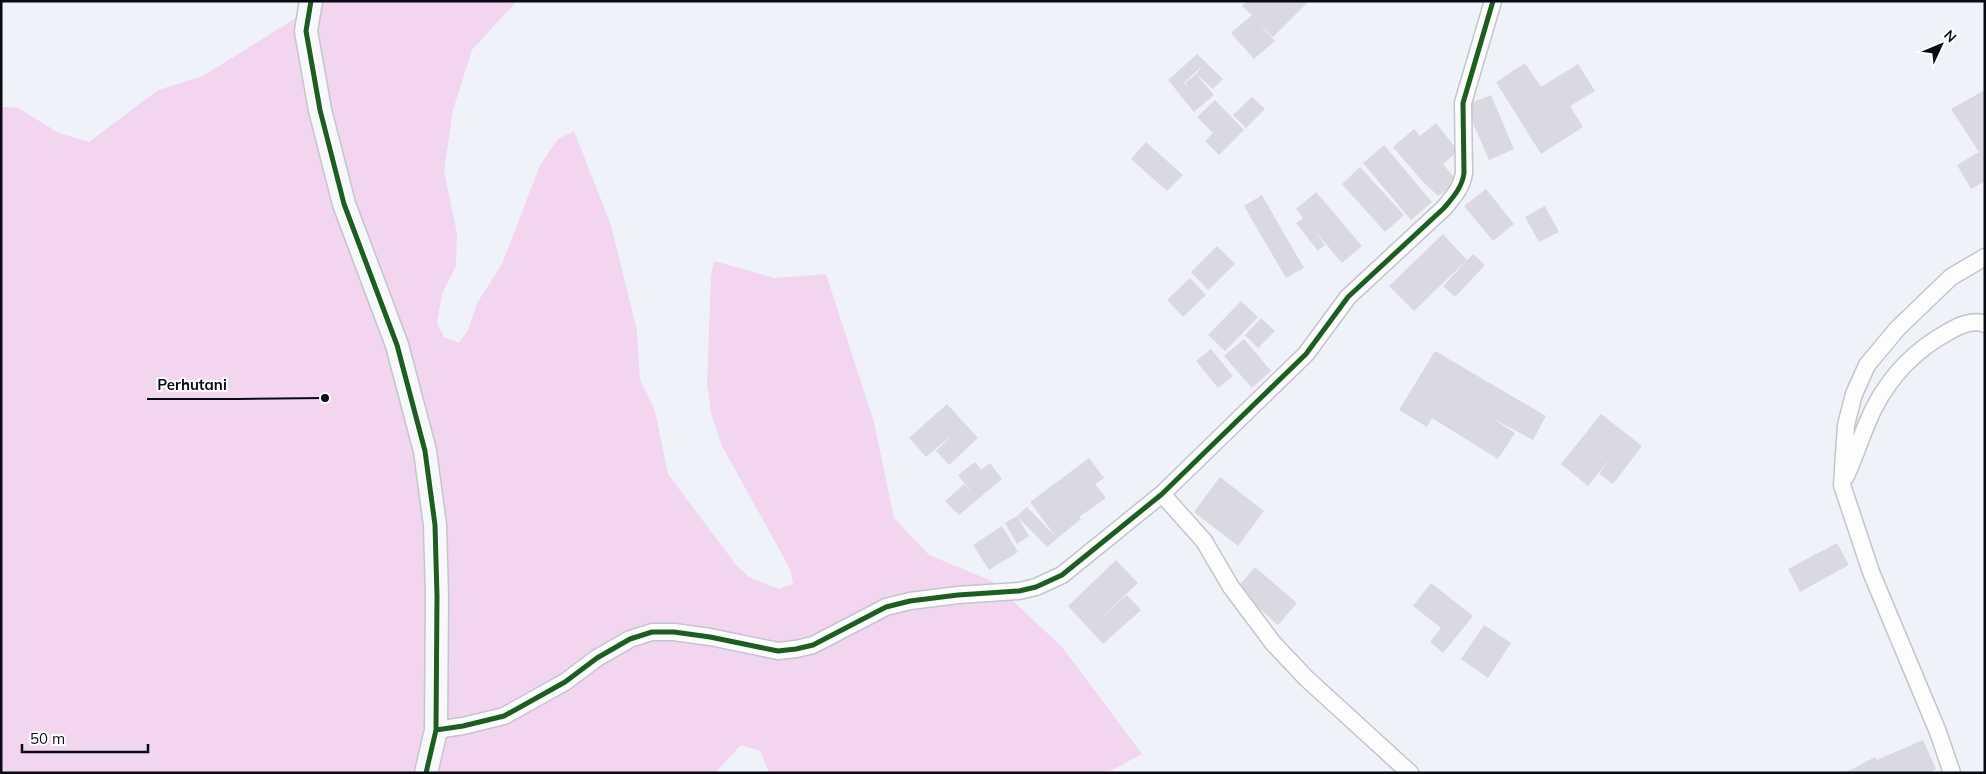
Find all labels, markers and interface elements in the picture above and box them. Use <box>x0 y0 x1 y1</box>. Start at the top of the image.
north arrow <box>1916 20 1966 70</box>
text: N <box>1940 26 1960 46</box>
callout: Perhutani <box>147 369 237 399</box>
text: Perhutani <box>157 375 227 394</box>
scale bar <box>22 722 149 754</box>
text: 50 m <box>30 729 65 748</box>

